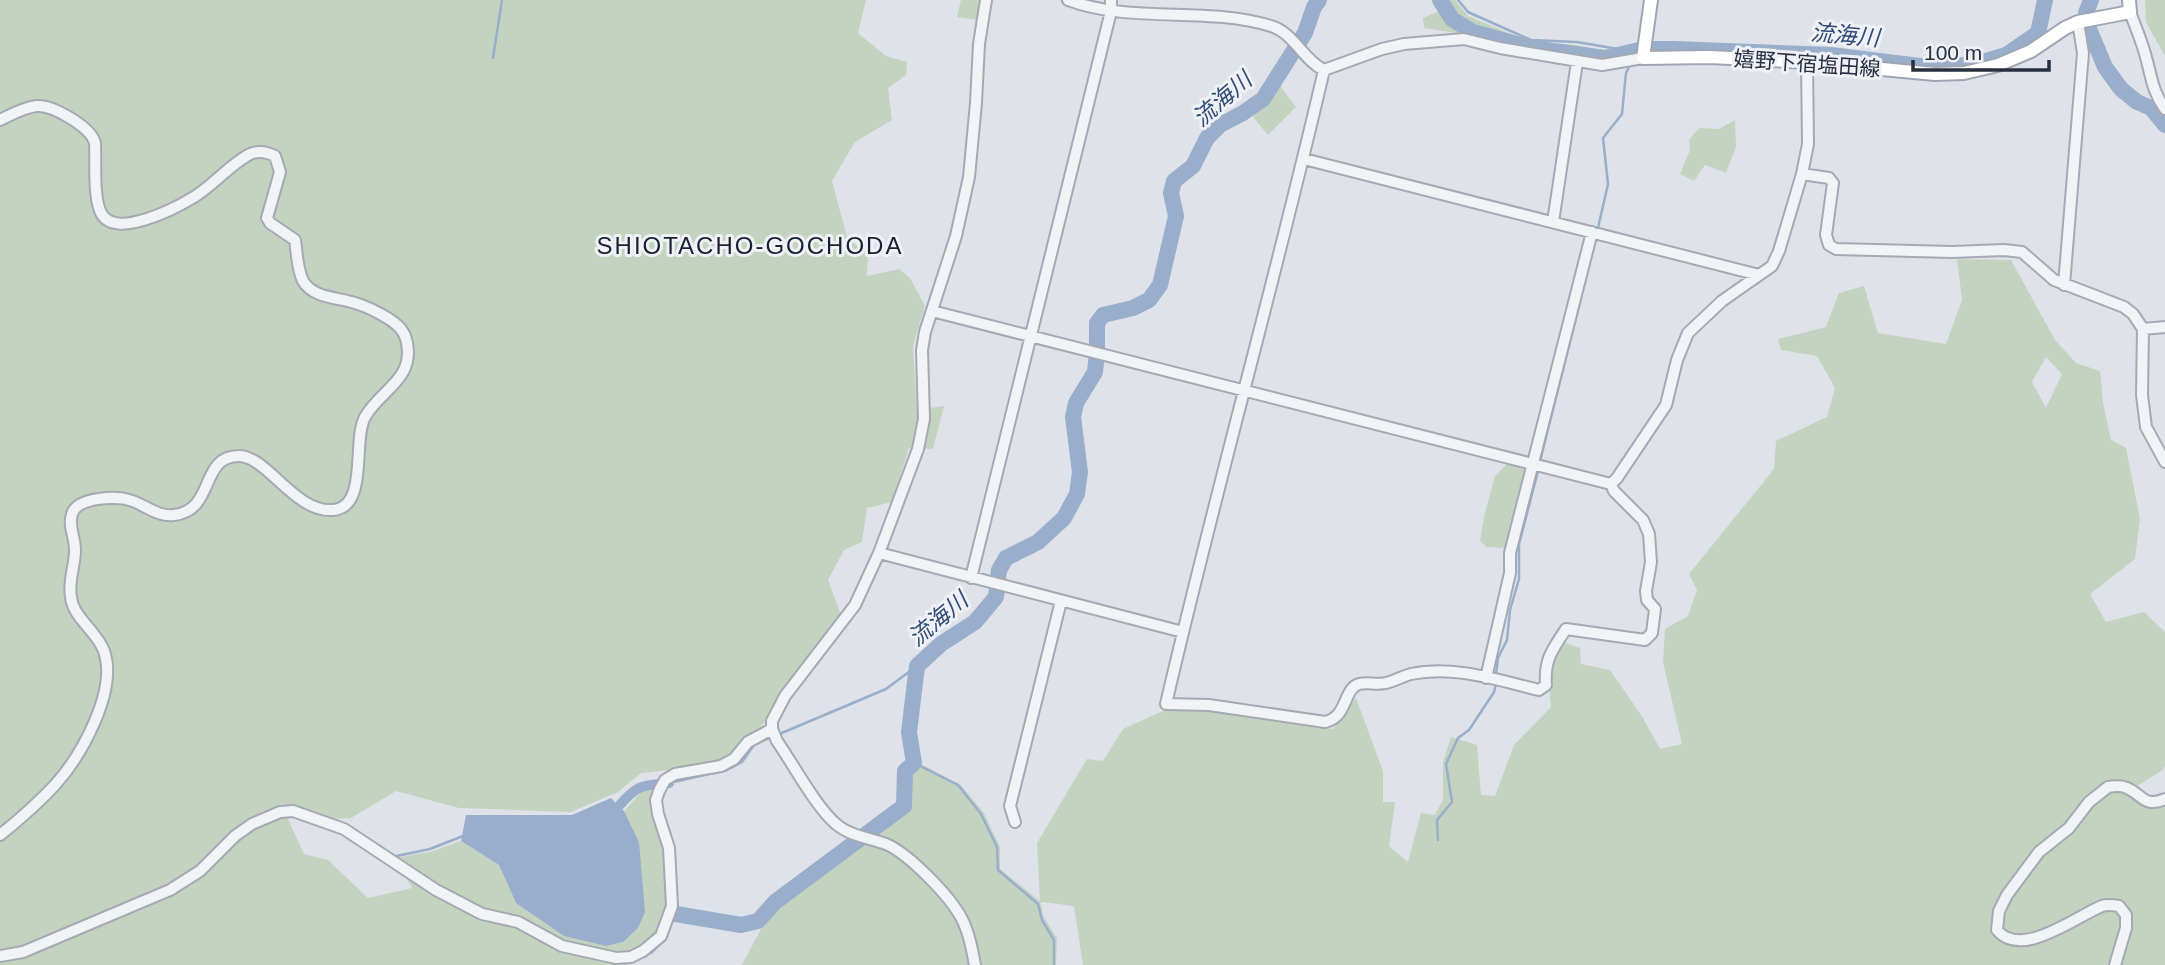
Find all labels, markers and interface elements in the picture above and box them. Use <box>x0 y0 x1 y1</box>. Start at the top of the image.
water label: 流海川 <box>1809 19 1883 51</box>
scale bar <box>1913 28 2050 72</box>
text: 100 m <box>1924 41 1982 64</box>
street label: 嬉野下宿塩田線 <box>1733 47 1881 80</box>
water label: 流海川 <box>1187 65 1259 131</box>
district label: SHIOTACHO-GOCHODA <box>597 232 903 259</box>
water label: 流海川 <box>903 585 975 651</box>

